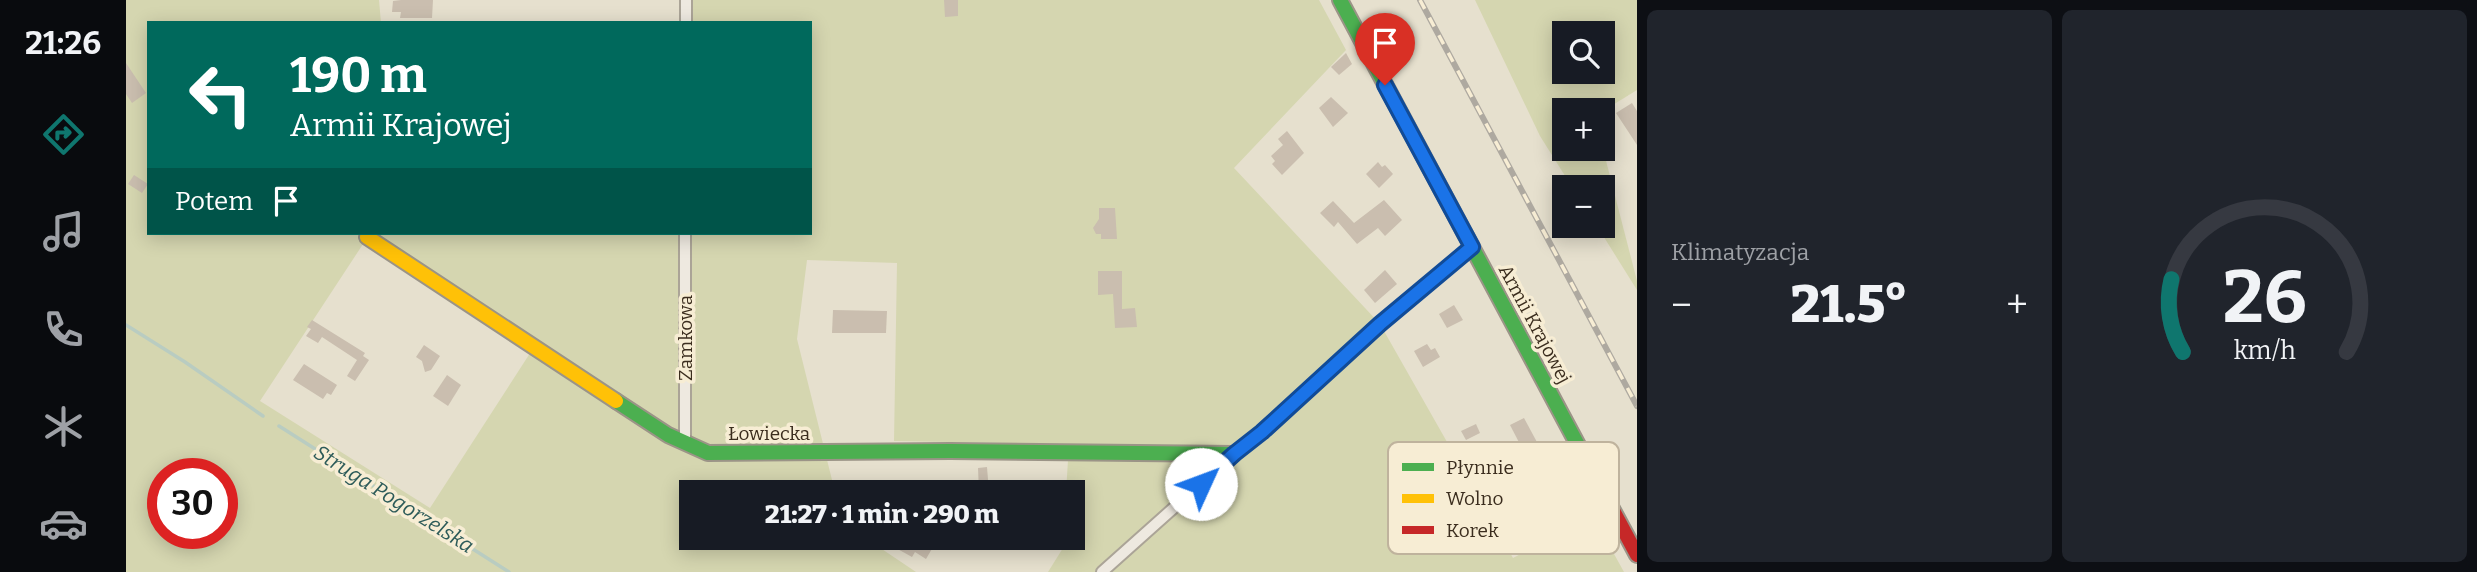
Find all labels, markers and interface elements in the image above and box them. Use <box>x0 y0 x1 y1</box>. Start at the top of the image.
pin <box>1355 13 1415 85</box>
map controls <box>1552 21 1615 238</box>
button: search <box>1552 21 1615 84</box>
text: 21:26 <box>25 24 101 62</box>
icon: arrive <box>1366 24 1404 62</box>
text: 190 m <box>290 46 427 105</box>
icon: left <box>175 49 266 140</box>
button: + <box>1552 98 1615 161</box>
text: Armii Krajowej <box>290 106 512 144</box>
icon: directions <box>39 110 88 159</box>
button: − <box>1552 175 1615 238</box>
icon: arrive <box>267 182 305 220</box>
text: Potem <box>175 186 253 217</box>
icon: music <box>39 207 88 256</box>
text: Klimatyzacja <box>1671 238 1809 266</box>
text: 26 <box>2222 254 2307 341</box>
street label: Armii Krajowej <box>1494 260 1576 388</box>
text: 21.5° <box>1791 273 1908 336</box>
text: − <box>1671 282 1692 328</box>
text: + <box>2006 282 2028 328</box>
street label: Zamkowa <box>674 294 697 381</box>
icon: phone <box>39 305 88 354</box>
text: km/h <box>2234 336 2296 366</box>
icon: climate <box>39 402 88 451</box>
street label: Łowiecka <box>728 422 811 445</box>
water label: Struga Pogorzelska <box>309 439 479 559</box>
legend <box>1388 442 1619 554</box>
position arrow <box>1164 447 1238 521</box>
text: Płynnie <box>1446 456 1514 479</box>
speed limit sign: 30 <box>147 458 238 549</box>
text: Wolno <box>1446 487 1503 510</box>
icon: car <box>39 499 88 548</box>
text: 21:27 · 1 min · 290 m <box>765 499 999 530</box>
text: Korek <box>1446 519 1499 542</box>

